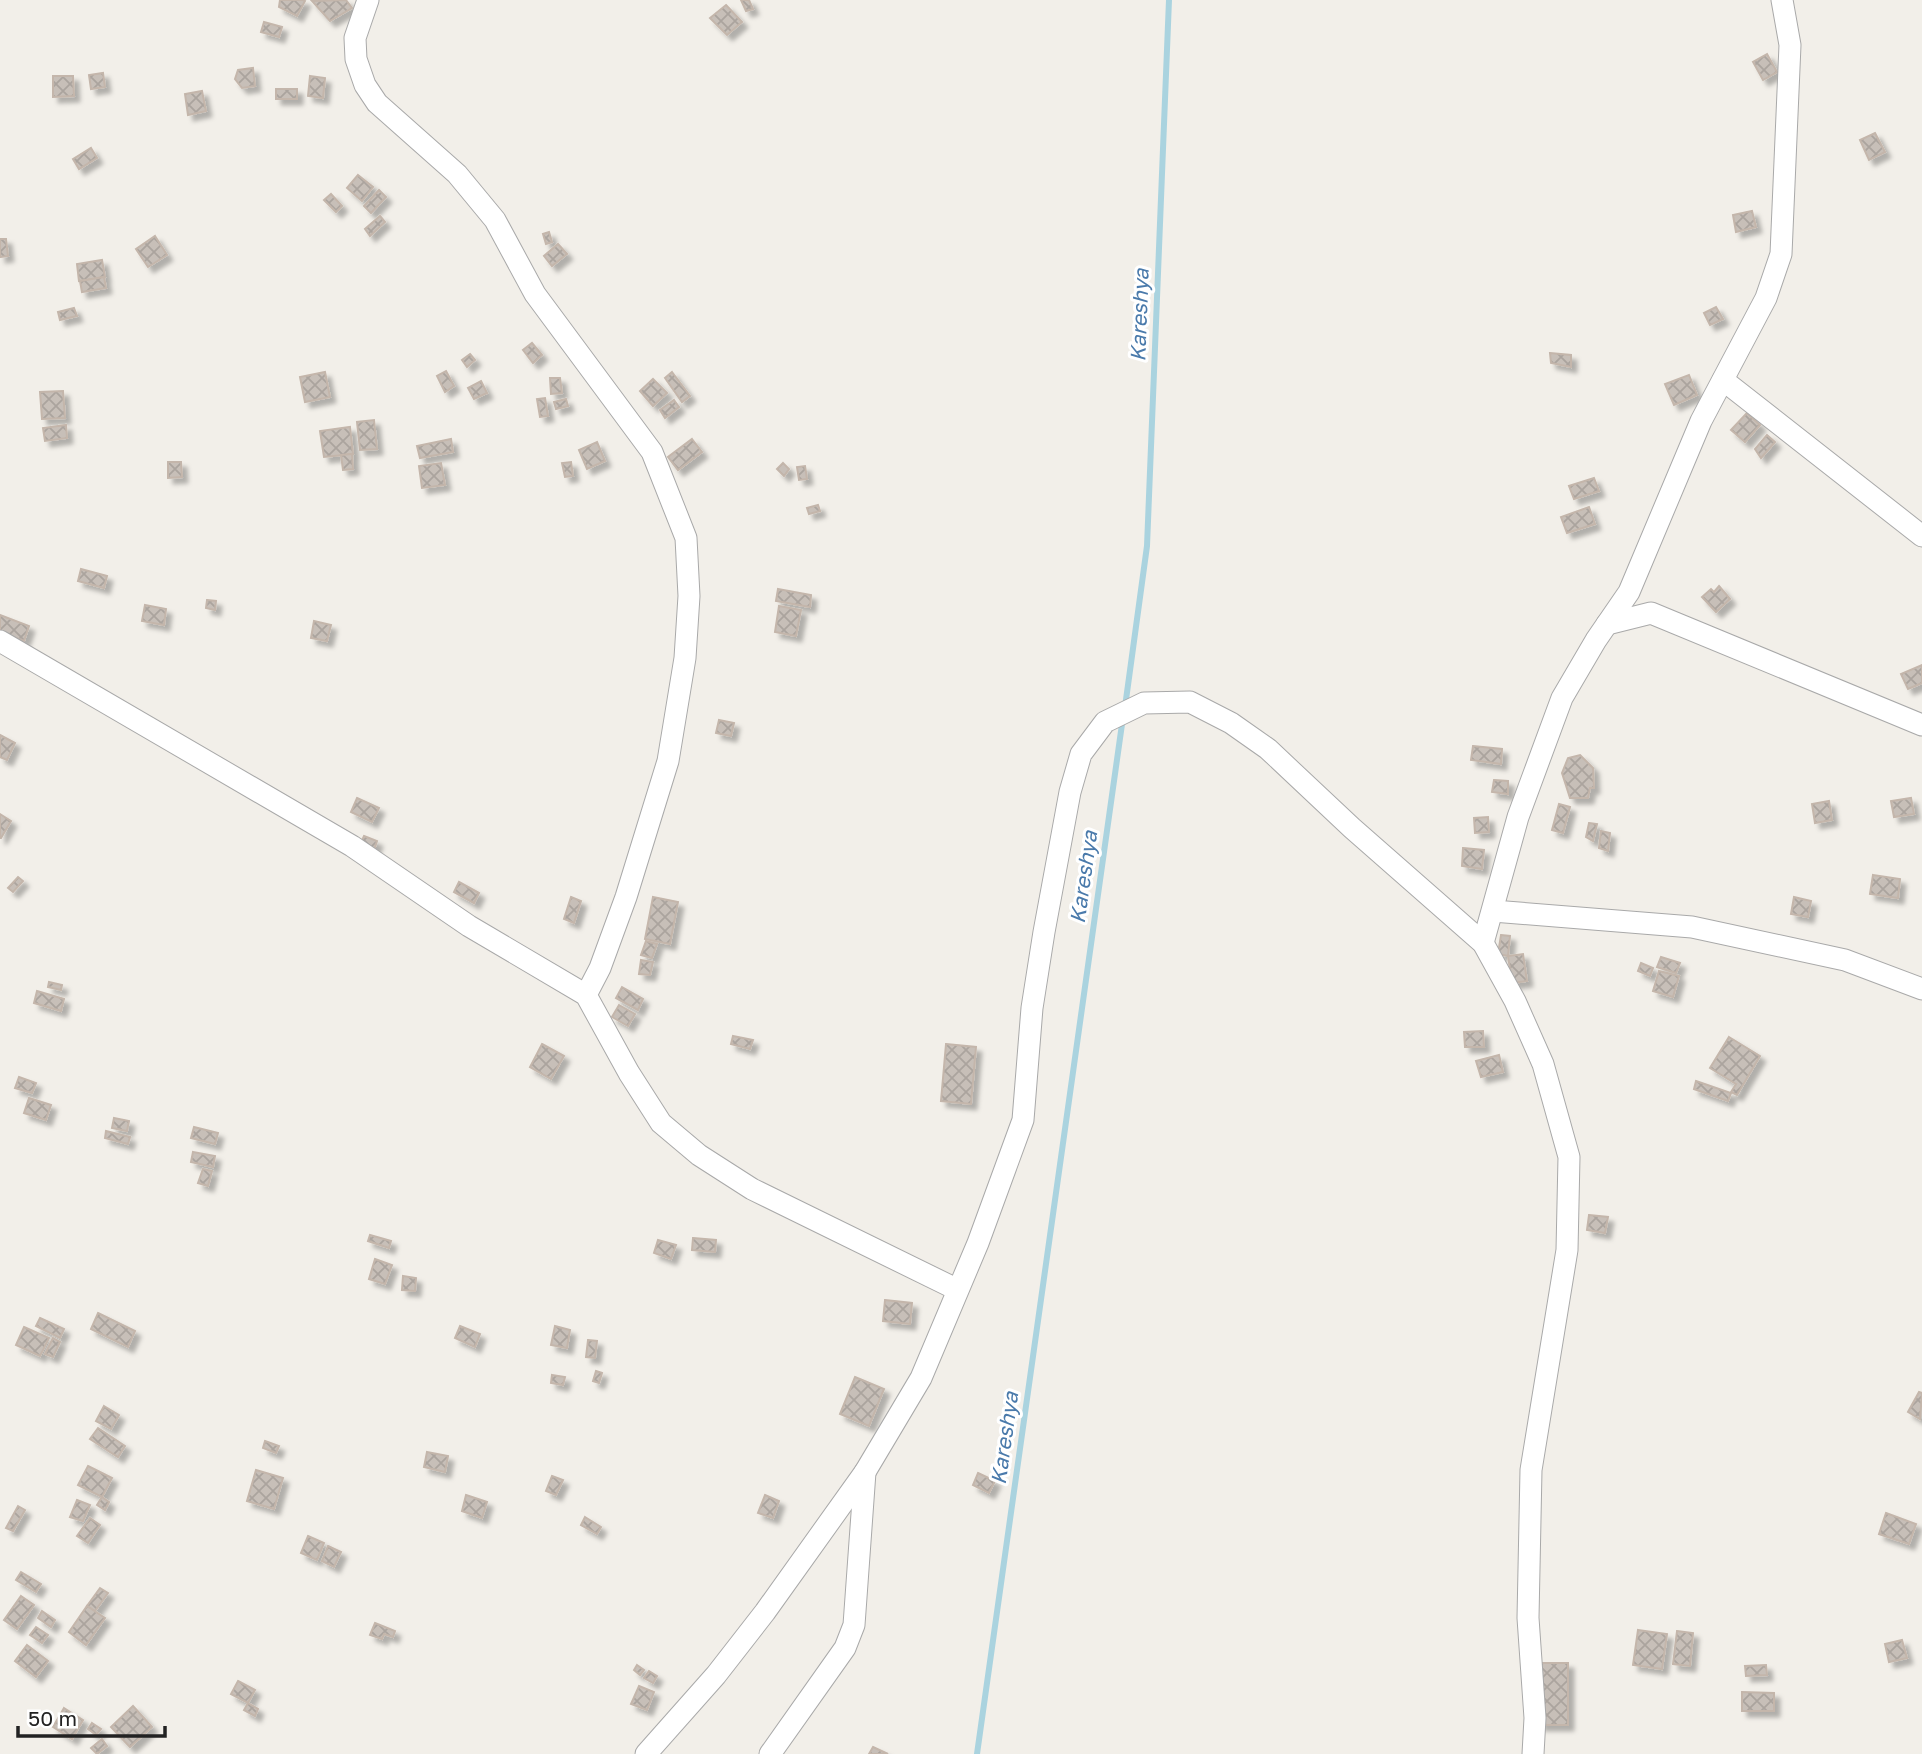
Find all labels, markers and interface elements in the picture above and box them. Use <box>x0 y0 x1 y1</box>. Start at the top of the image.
water label: Kareshya <box>1124 267 1154 362</box>
water label: Kareshya <box>1064 828 1102 925</box>
water label: Kareshya <box>985 1389 1023 1486</box>
scale bar <box>18 1694 164 1738</box>
text: 50 m <box>28 1705 77 1731</box>

